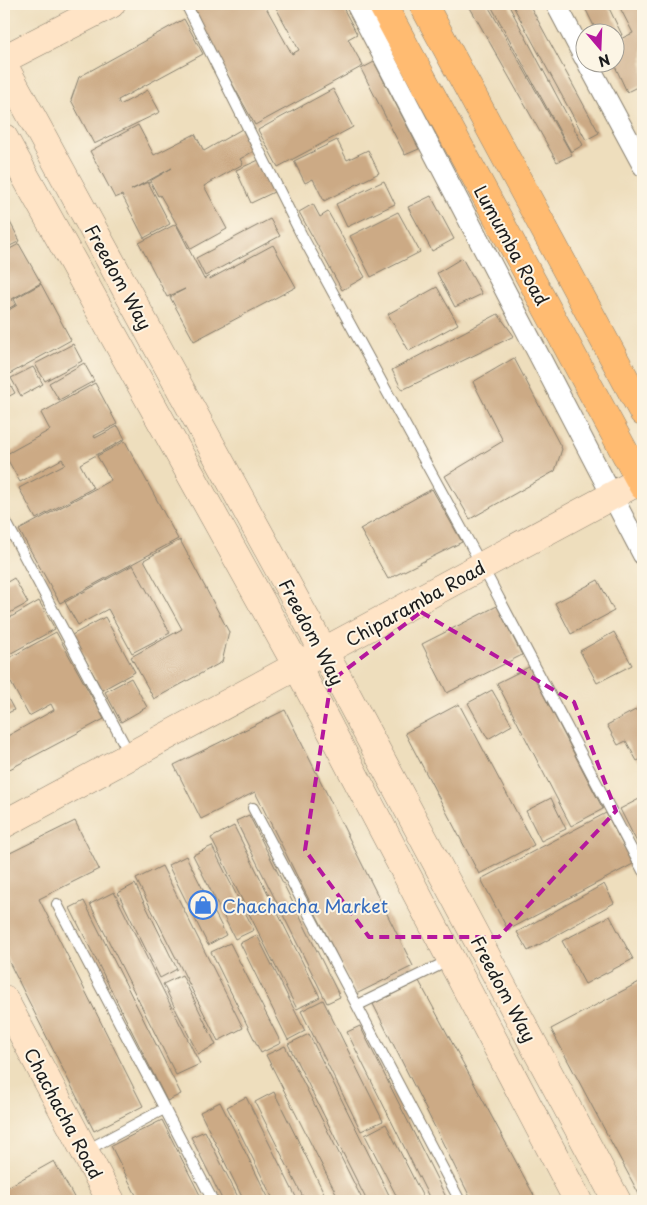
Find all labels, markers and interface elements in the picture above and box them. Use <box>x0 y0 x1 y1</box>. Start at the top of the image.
north arrow <box>574 22 624 72</box>
text: N <box>596 49 613 72</box>
street label: Lumumba Road <box>468 180 556 310</box>
street label: Freedom Way <box>79 219 159 335</box>
street label: Chiparamba Road <box>340 553 490 653</box>
street label: Freedom Way <box>273 574 351 690</box>
shop icon: Chachacha Market <box>188 890 218 920</box>
place label: Chachacha Market <box>222 892 388 919</box>
street label: Freedom Way <box>465 931 543 1047</box>
street label: Chachacha Road <box>18 1043 110 1183</box>

